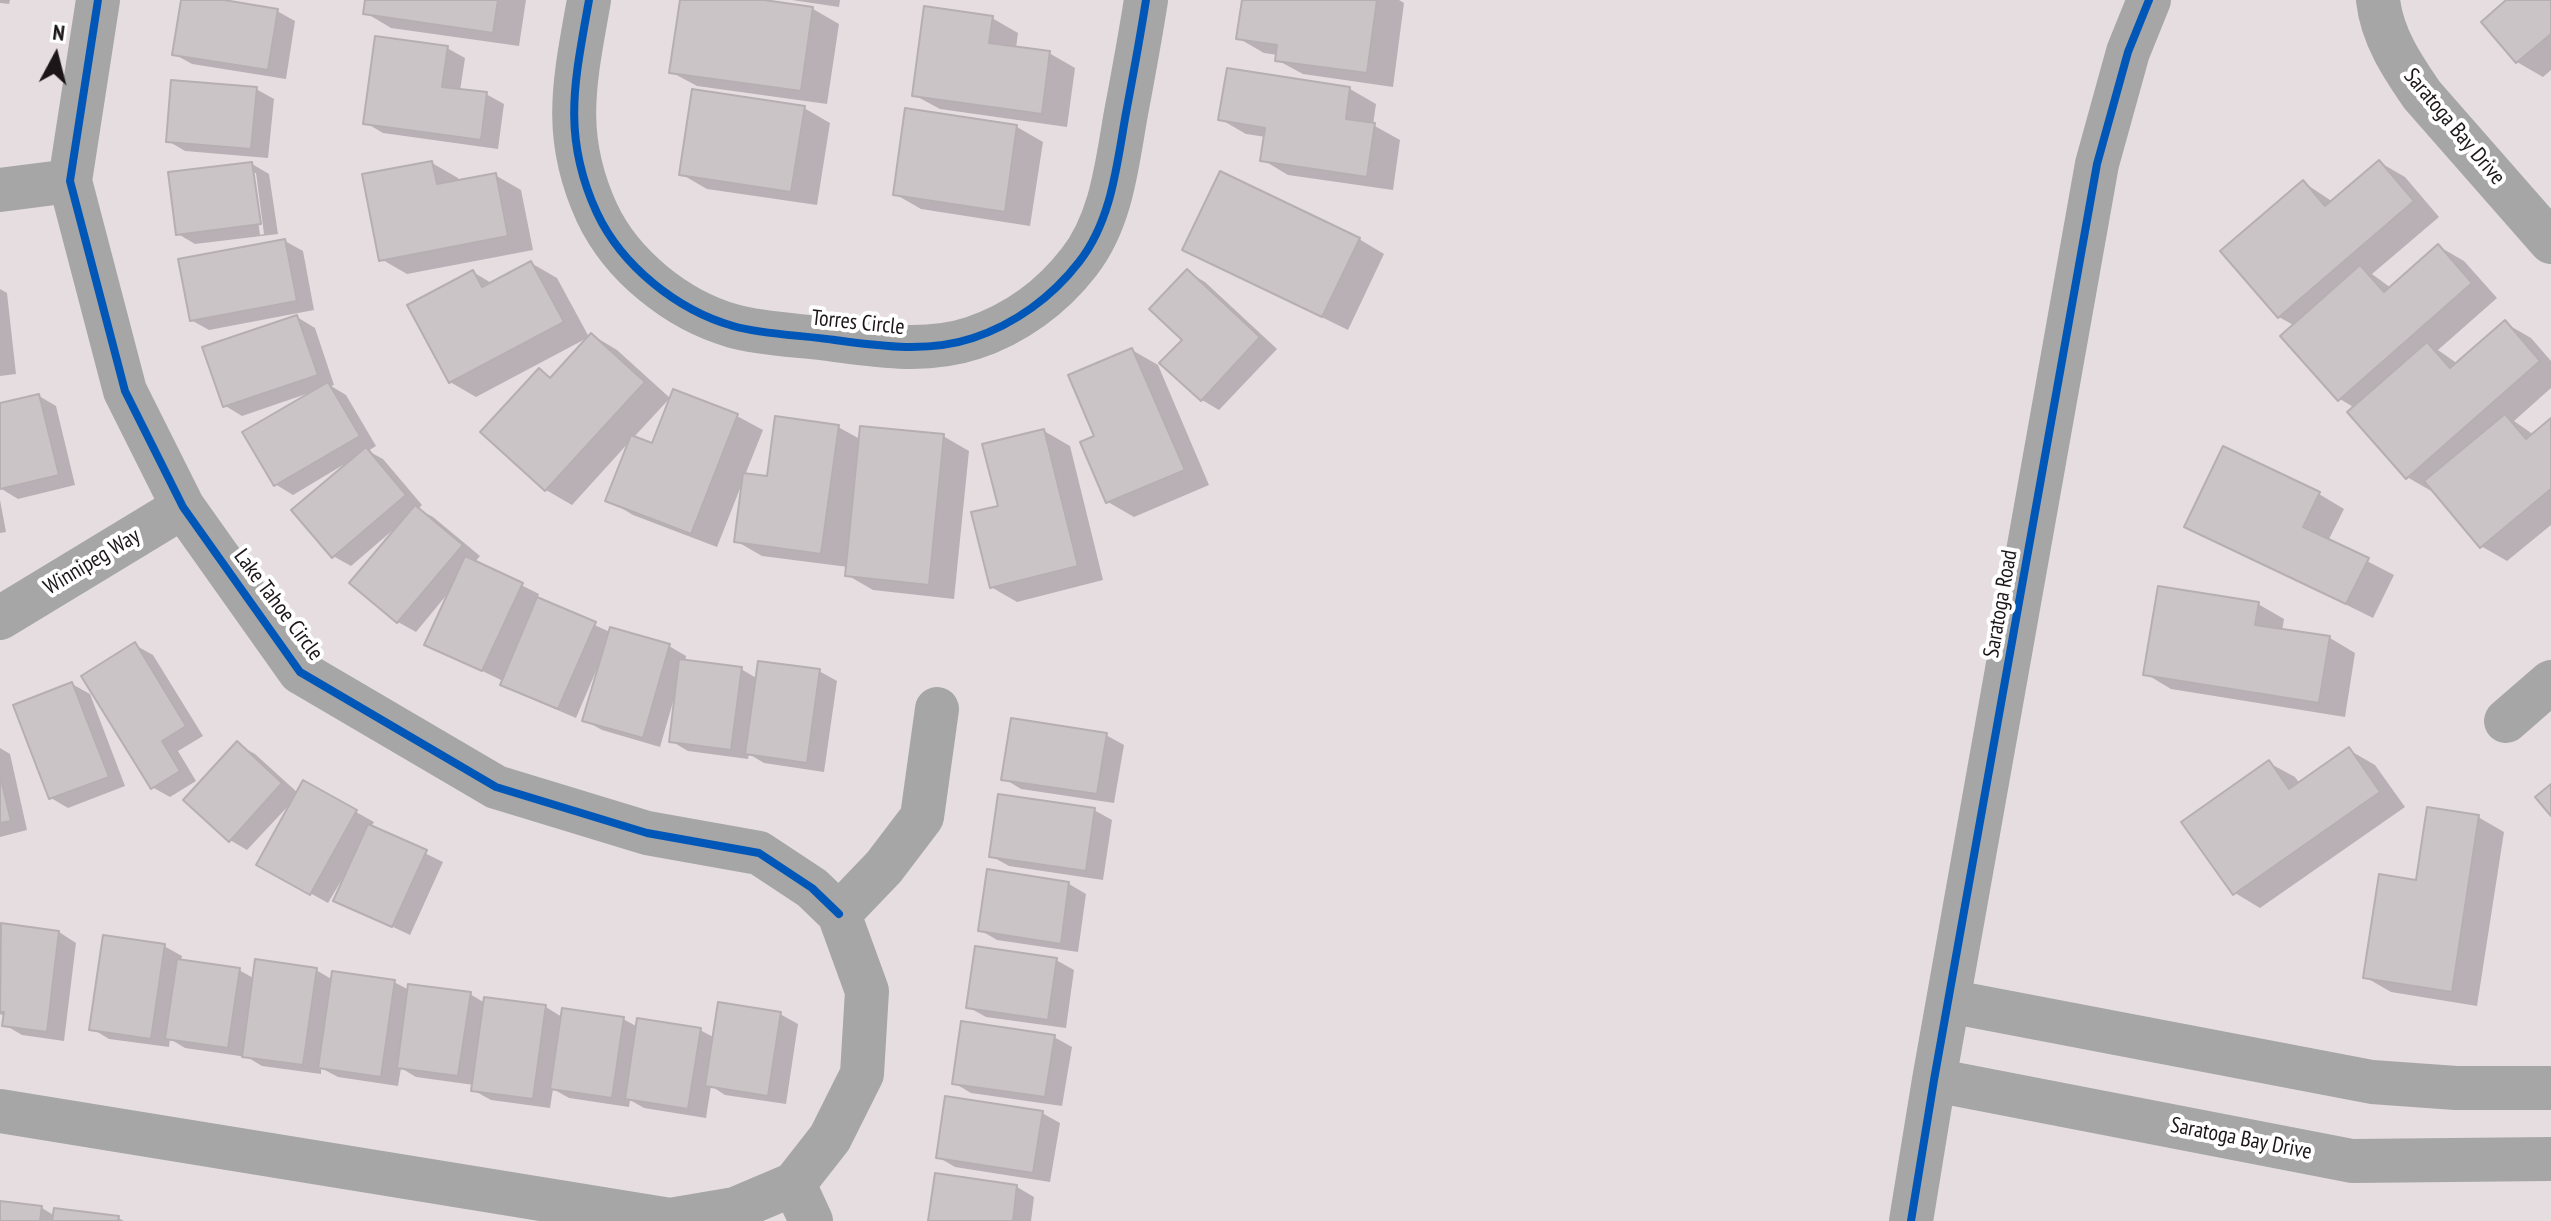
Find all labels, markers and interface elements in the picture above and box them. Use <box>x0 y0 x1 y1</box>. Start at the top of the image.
north arrow <box>16 16 96 96</box>
text: N <box>51 18 67 47</box>
street label: Saratoga Bay Drive <box>2398 64 2510 190</box>
street label: Torres Circle <box>810 305 906 341</box>
street label: Winnipeg Way <box>39 523 145 601</box>
street label: Lake Tahoe Circle <box>228 544 328 666</box>
street label: Saratoga Road <box>1979 548 2023 660</box>
street label: Saratoga Bay Drive <box>2168 1112 2314 1166</box>

